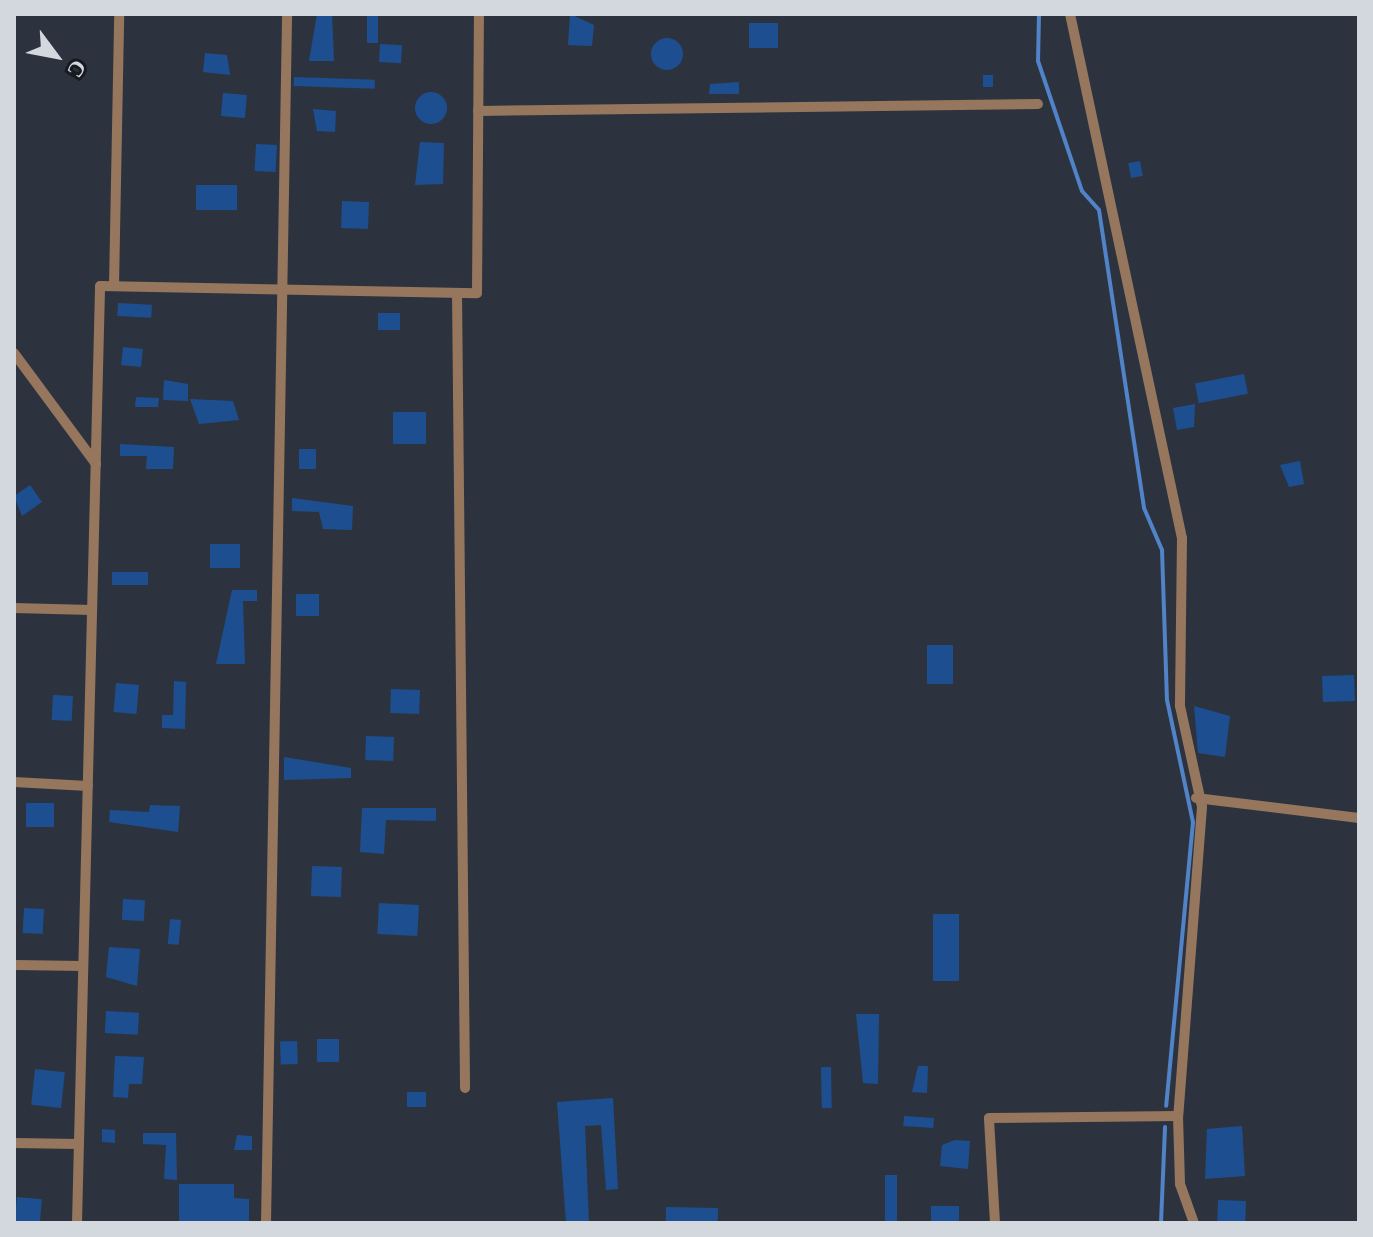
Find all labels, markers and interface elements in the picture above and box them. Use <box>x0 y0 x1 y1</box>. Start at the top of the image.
north arrow <box>16 16 96 96</box>
text: С <box>62 56 92 82</box>

